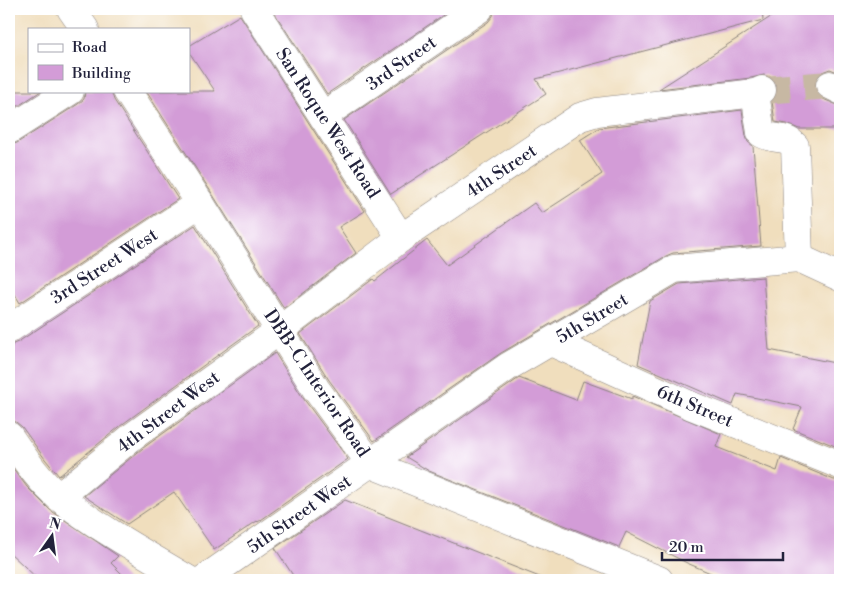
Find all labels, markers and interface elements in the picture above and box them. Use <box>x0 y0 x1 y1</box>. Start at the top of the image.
legend <box>28 28 190 92</box>
street label: 3rd Street <box>362 31 441 96</box>
text: Road <box>72 38 107 57</box>
street label: San Roque West Road <box>270 44 385 203</box>
text: Building <box>71 64 131 83</box>
street label: 4th Street <box>461 139 542 203</box>
street label: 3rd Street West <box>47 223 163 309</box>
street label: 5th Street <box>552 288 633 349</box>
street label: DBB-C Interior Road <box>259 305 375 462</box>
street label: 4th Street West <box>112 366 225 459</box>
street label: 6th Street <box>653 380 737 433</box>
street label: 5th Street West <box>243 470 356 559</box>
north arrow <box>28 512 78 562</box>
text: N <box>47 514 62 534</box>
scale bar <box>662 529 783 561</box>
text: 20 m <box>669 538 704 557</box>

